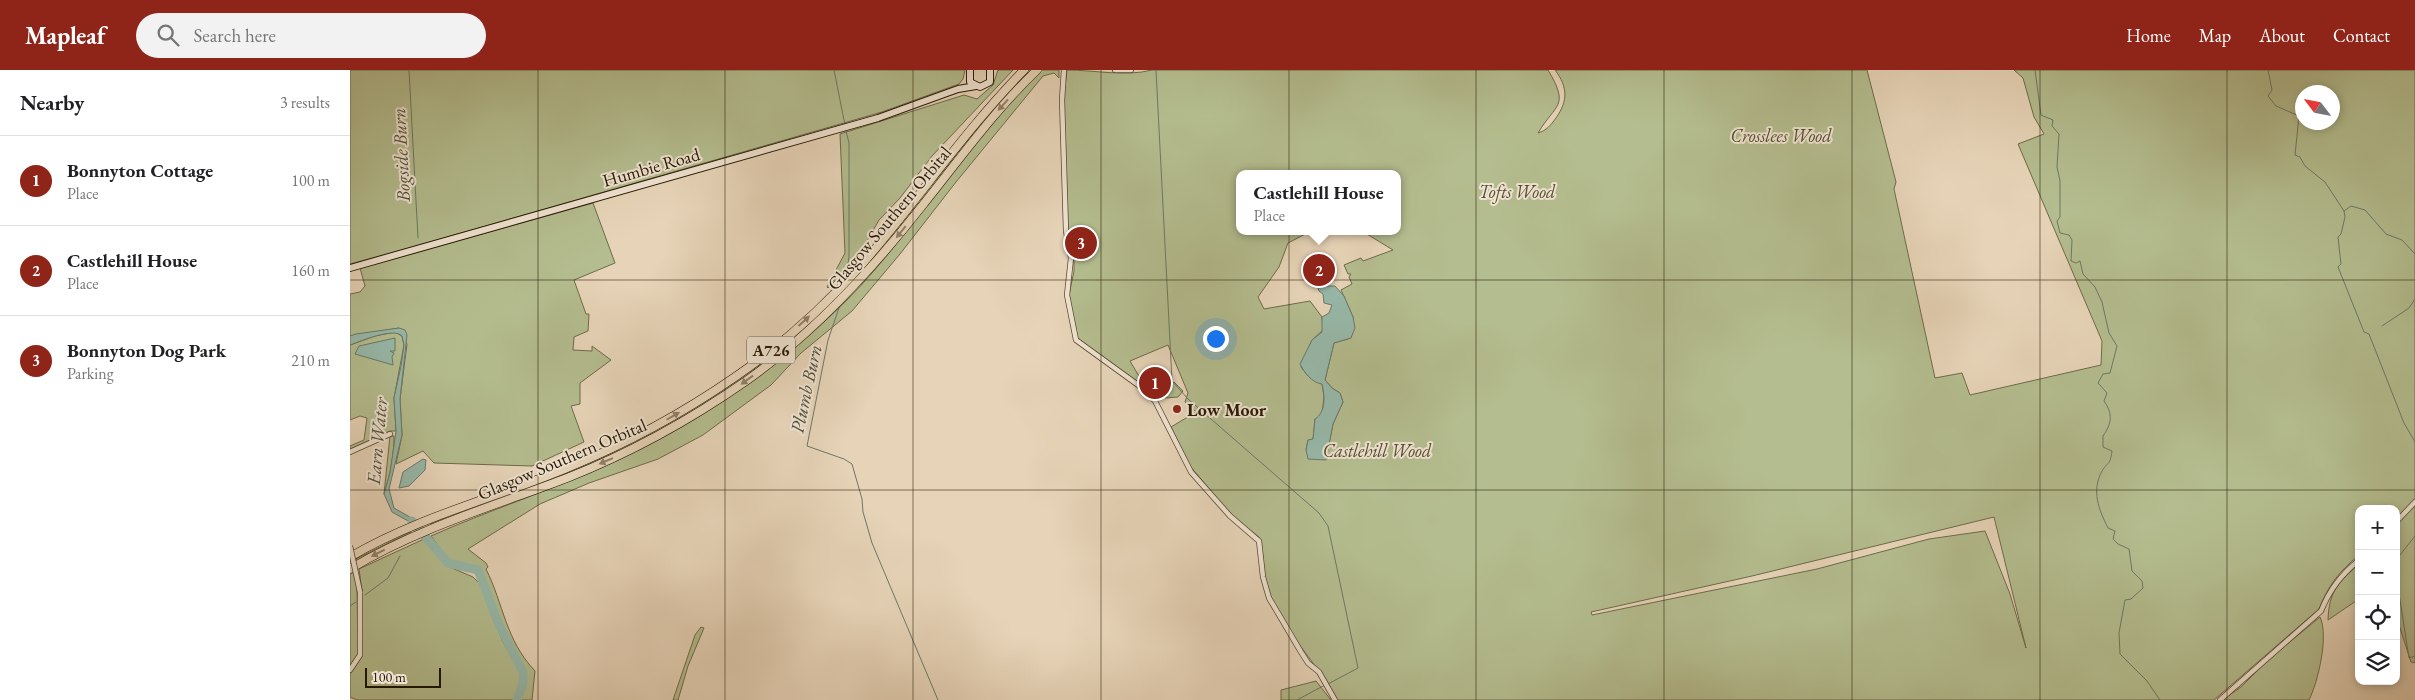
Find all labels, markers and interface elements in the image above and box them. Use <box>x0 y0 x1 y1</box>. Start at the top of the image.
search box <box>136 13 486 58</box>
text: Mapleaf <box>25 20 106 51</box>
icon: search <box>154 21 182 49</box>
text: Search here <box>194 23 276 48</box>
text: Home <box>2126 24 2171 47</box>
text: Map <box>2199 24 2231 47</box>
text: About <box>2259 24 2305 47</box>
text: Contact <box>2333 24 2390 47</box>
north arrow <box>2295 85 2340 130</box>
text: Nearby <box>20 89 84 116</box>
text: 3 results <box>280 92 330 113</box>
one-way arrow <box>998 99 1009 112</box>
water label: Bogside Burn <box>386 107 416 204</box>
park label: Crosslees Wood <box>1731 124 1832 147</box>
street label: Glasgow Southern Orbital <box>822 141 956 295</box>
street label: Humbie Road <box>600 142 703 192</box>
text: Bonnyton Cottage <box>67 158 213 183</box>
text: 1 <box>32 170 40 191</box>
text: 100 m <box>291 170 330 191</box>
popup <box>1236 170 1401 235</box>
text: Castlehill House <box>1253 180 1384 205</box>
park label: Tofts Wood <box>1479 180 1556 204</box>
text: Place <box>67 183 99 204</box>
text: Place <box>1253 205 1285 226</box>
pin: 3 <box>1065 224 1097 262</box>
one-way arrow <box>896 225 907 238</box>
text: Castlehill House <box>67 248 197 273</box>
pin: 2 <box>1303 251 1335 289</box>
text: 2 <box>32 260 40 281</box>
text: 160 m <box>291 260 330 281</box>
text: Place <box>67 273 99 294</box>
one-way arrow <box>797 315 809 327</box>
your location <box>1203 326 1229 352</box>
road number: A726 <box>747 336 795 364</box>
text: Bonnyton Dog Park <box>67 338 226 363</box>
water label: Plumb Burn <box>784 342 828 436</box>
text: 3 <box>32 350 40 371</box>
text: 210 m <box>291 350 330 371</box>
text: Parking <box>67 363 114 384</box>
pin: 1 <box>1139 364 1171 402</box>
one-way arrow <box>740 375 754 385</box>
water label: Earn Water <box>361 396 393 486</box>
place label: Low Moor <box>1187 398 1267 421</box>
marker: Low Moor <box>1171 403 1183 415</box>
one-way arrow <box>666 412 679 421</box>
street label: Glasgow Southern Orbital <box>474 413 650 505</box>
park label: Castlehill Wood <box>1323 439 1432 462</box>
one-way arrow <box>598 457 613 465</box>
map controls <box>2355 505 2400 685</box>
button: + <box>2355 505 2400 550</box>
one-way arrow <box>371 550 385 558</box>
button: − <box>2355 550 2400 595</box>
button: locate <box>2355 595 2400 640</box>
button: layers <box>2355 640 2400 685</box>
scale bar <box>365 665 441 688</box>
text: 100 m <box>372 668 406 686</box>

